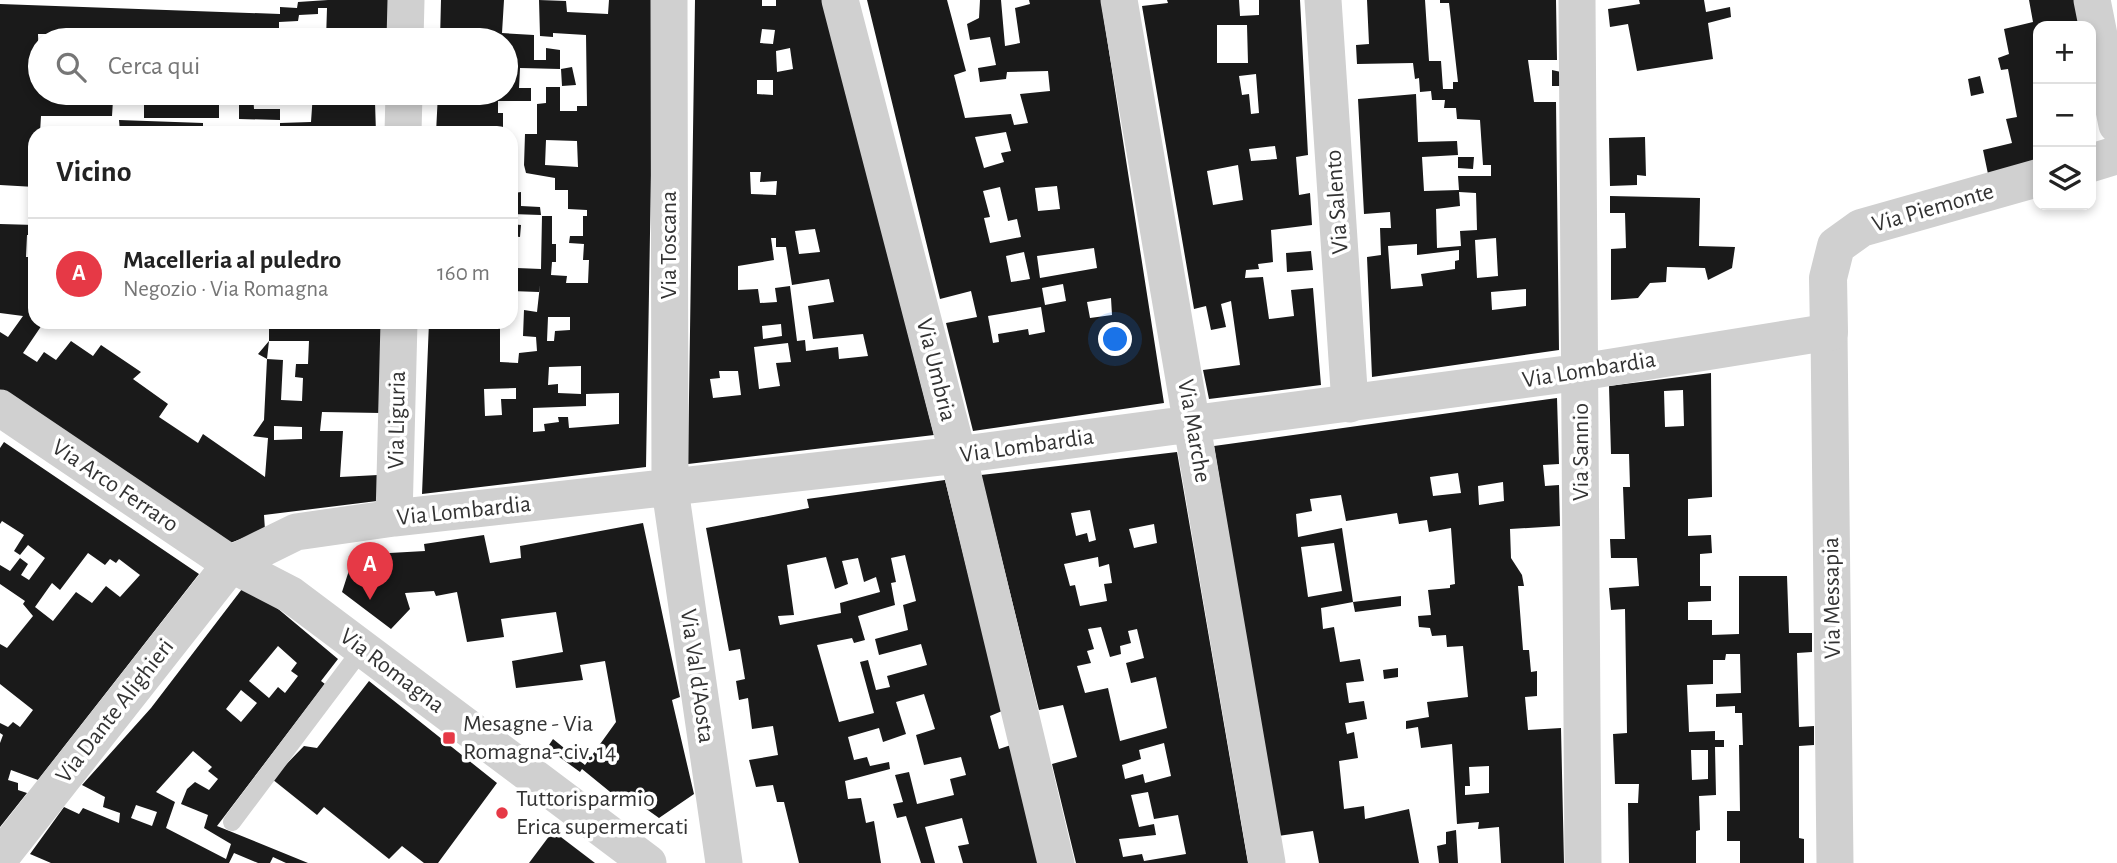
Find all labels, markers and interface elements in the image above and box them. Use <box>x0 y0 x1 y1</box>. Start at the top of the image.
map controls <box>2033 21 2096 210</box>
button: + <box>2033 21 2096 84</box>
search box <box>28 28 518 105</box>
icon: search <box>52 48 90 86</box>
text: Cerca qui <box>108 53 200 79</box>
button: − <box>2033 84 2096 147</box>
button: layers <box>2033 147 2096 210</box>
street label: Via Salento <box>1321 149 1353 255</box>
text: Vicino <box>56 157 132 187</box>
street label: Via Piemonte <box>1869 179 1997 237</box>
street label: Via Toscana <box>657 191 681 299</box>
text: Macelleria al puledro <box>123 247 341 273</box>
text: A <box>72 262 86 285</box>
text: 160 m <box>437 262 490 285</box>
text: Negozio · Via Romagna <box>123 278 329 301</box>
street label: Via Umbria <box>912 316 960 424</box>
your location <box>1098 322 1132 356</box>
street label: Via Lombardia <box>1520 348 1658 392</box>
street label: Via Liguria <box>384 371 410 469</box>
street label: Via Marche <box>1173 377 1215 485</box>
street label: Via Sannio <box>1569 403 1593 501</box>
street label: Via Lombardia <box>958 425 1096 467</box>
street label: Via Arco Ferraro <box>47 435 183 537</box>
street label: Via Lombardia <box>396 492 532 530</box>
street label: Via Messapia <box>1819 537 1845 659</box>
pin: A <box>347 542 393 600</box>
street label: Via Val d'Aosta <box>676 607 718 745</box>
street label: Via Romagna <box>335 624 449 718</box>
street label: Via Dante Alighieri <box>51 634 179 788</box>
place label: Mesagne - Via Romagna- civ. 14 <box>463 712 617 764</box>
marker: Mesagne - Via Romagna- civ. 14 <box>441 730 457 746</box>
place label: Tuttorisparmio Erica supermercati <box>516 787 689 839</box>
marker: Tuttorisparmio Erica supermercati <box>494 805 510 821</box>

